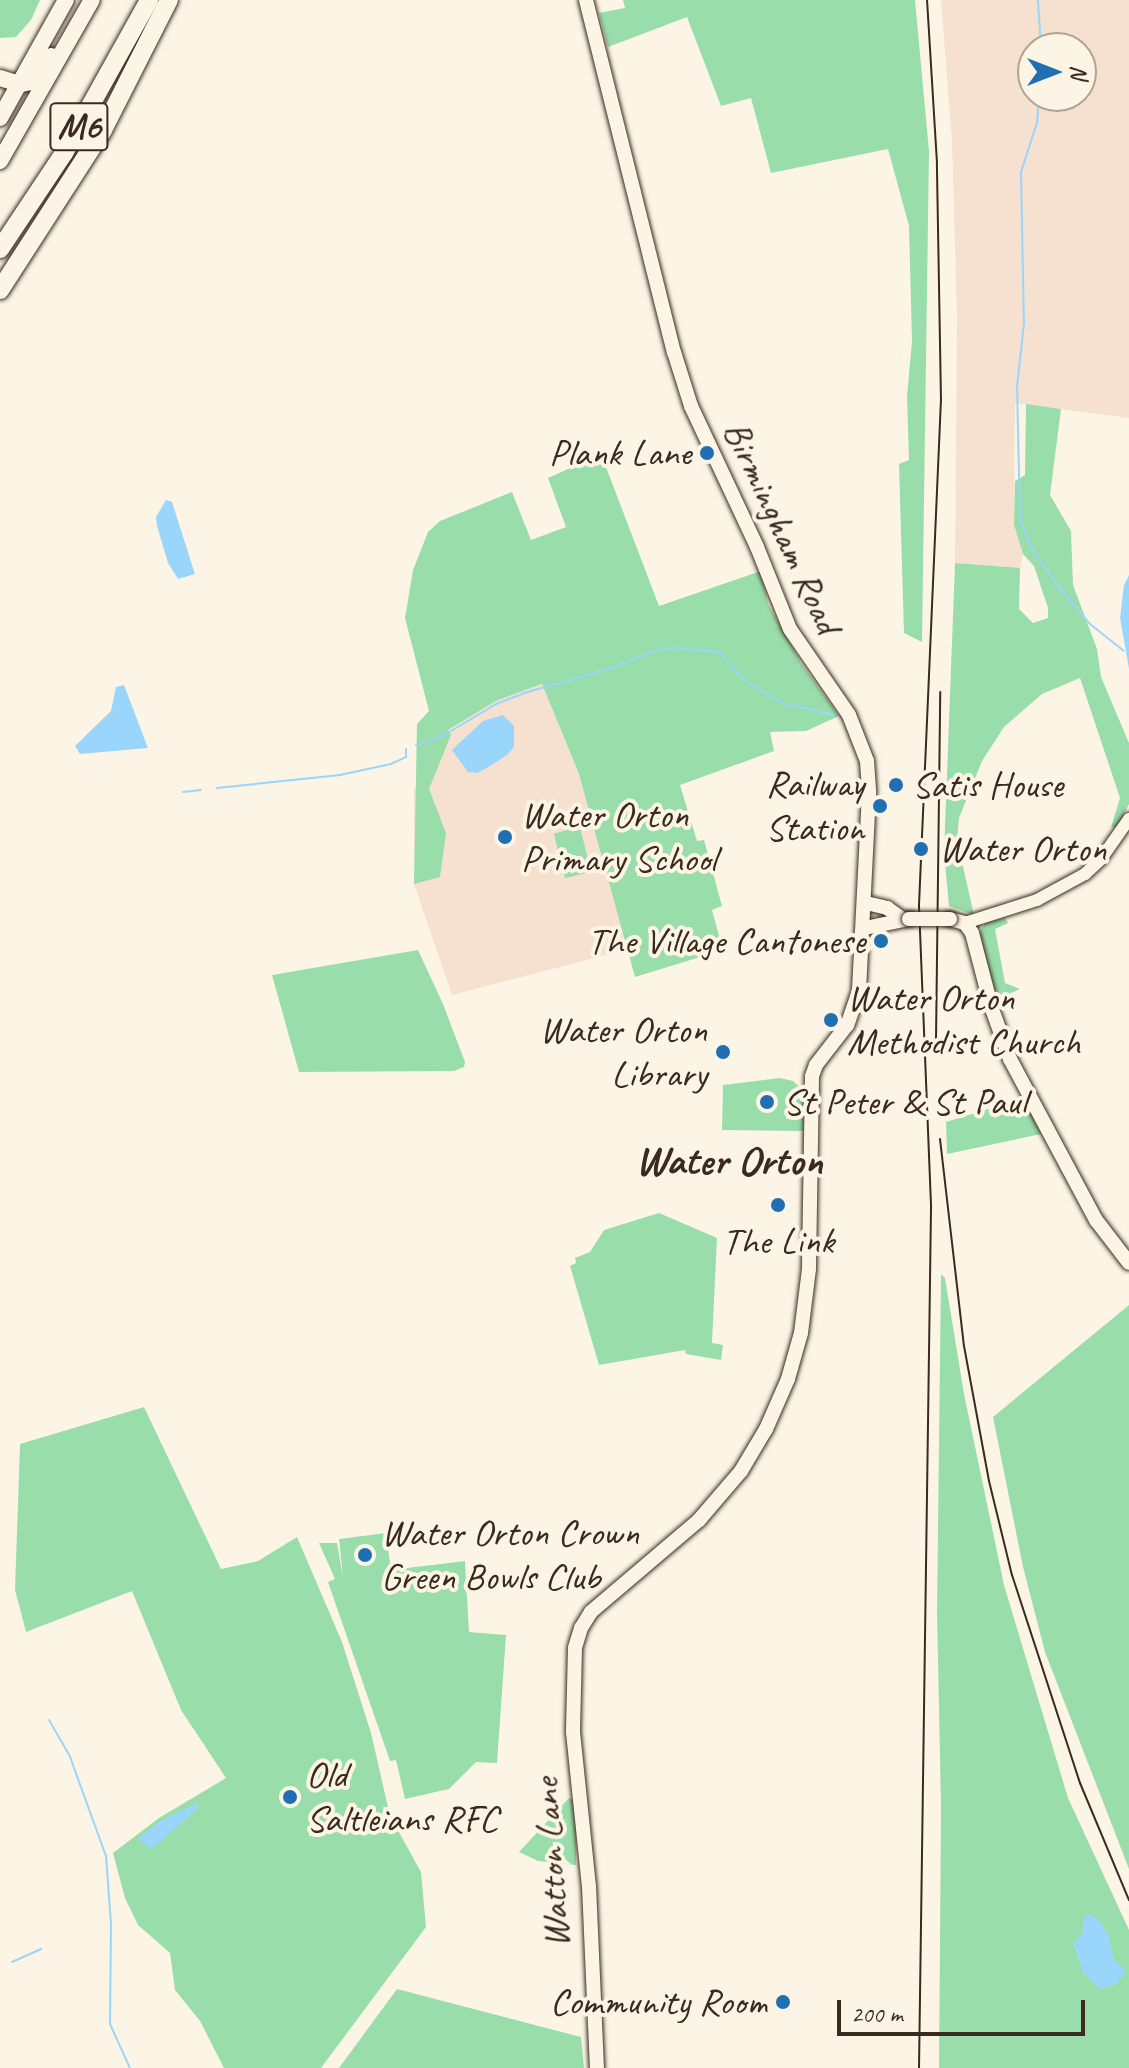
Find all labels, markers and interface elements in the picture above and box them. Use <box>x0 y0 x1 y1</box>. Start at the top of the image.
north arrow <box>1017 32 1097 112</box>
text: N <box>1065 65 1093 79</box>
road number: M6 <box>49 95 109 159</box>
street label: Birmingham Road <box>713 414 851 640</box>
place label: Plank Lane <box>548 430 691 476</box>
marker: Plank Lane <box>698 444 716 462</box>
place label: Railway Station <box>765 761 864 850</box>
place label: Satis House <box>912 762 1063 808</box>
marker: Satis House <box>887 776 905 794</box>
place label: Water Orton Primary School <box>521 792 716 882</box>
marker: Railway Station <box>871 797 889 815</box>
place label: Water Orton <box>939 826 1106 872</box>
marker: Water Orton Primary School <box>496 828 514 846</box>
marker: Water Orton <box>910 838 932 860</box>
place label: The Village Cantonese <box>586 918 865 964</box>
marker: The Village Cantonese <box>872 932 890 950</box>
place label: Water Orton Methodist Church <box>847 975 1082 1064</box>
place label: Water Orton Library <box>540 1007 707 1096</box>
marker: Water Orton Methodist Church <box>822 1011 840 1029</box>
marker: Water Orton Library <box>714 1043 732 1061</box>
place label: St Peter & St Paul <box>783 1079 1026 1125</box>
marker: St Peter & St Paul <box>758 1093 776 1111</box>
district label: Water Orton <box>636 1136 822 1186</box>
marker: The Link <box>769 1196 787 1214</box>
place label: The Link <box>722 1218 834 1264</box>
place label: Water Orton Crown Green Bowls Club <box>381 1510 639 1600</box>
marker: Water Orton Crown Green Bowls Club <box>356 1546 374 1564</box>
place label: Old Saltleians RFC <box>306 1752 498 1842</box>
street label: Watton Lane <box>522 1776 580 1950</box>
marker: Old Saltleians RFC <box>281 1788 299 1806</box>
place label: Community Room <box>550 1979 767 2025</box>
scale bar <box>841 1984 1089 2034</box>
marker: Community Room <box>774 1993 792 2011</box>
text: 200 m <box>851 1999 903 2029</box>

